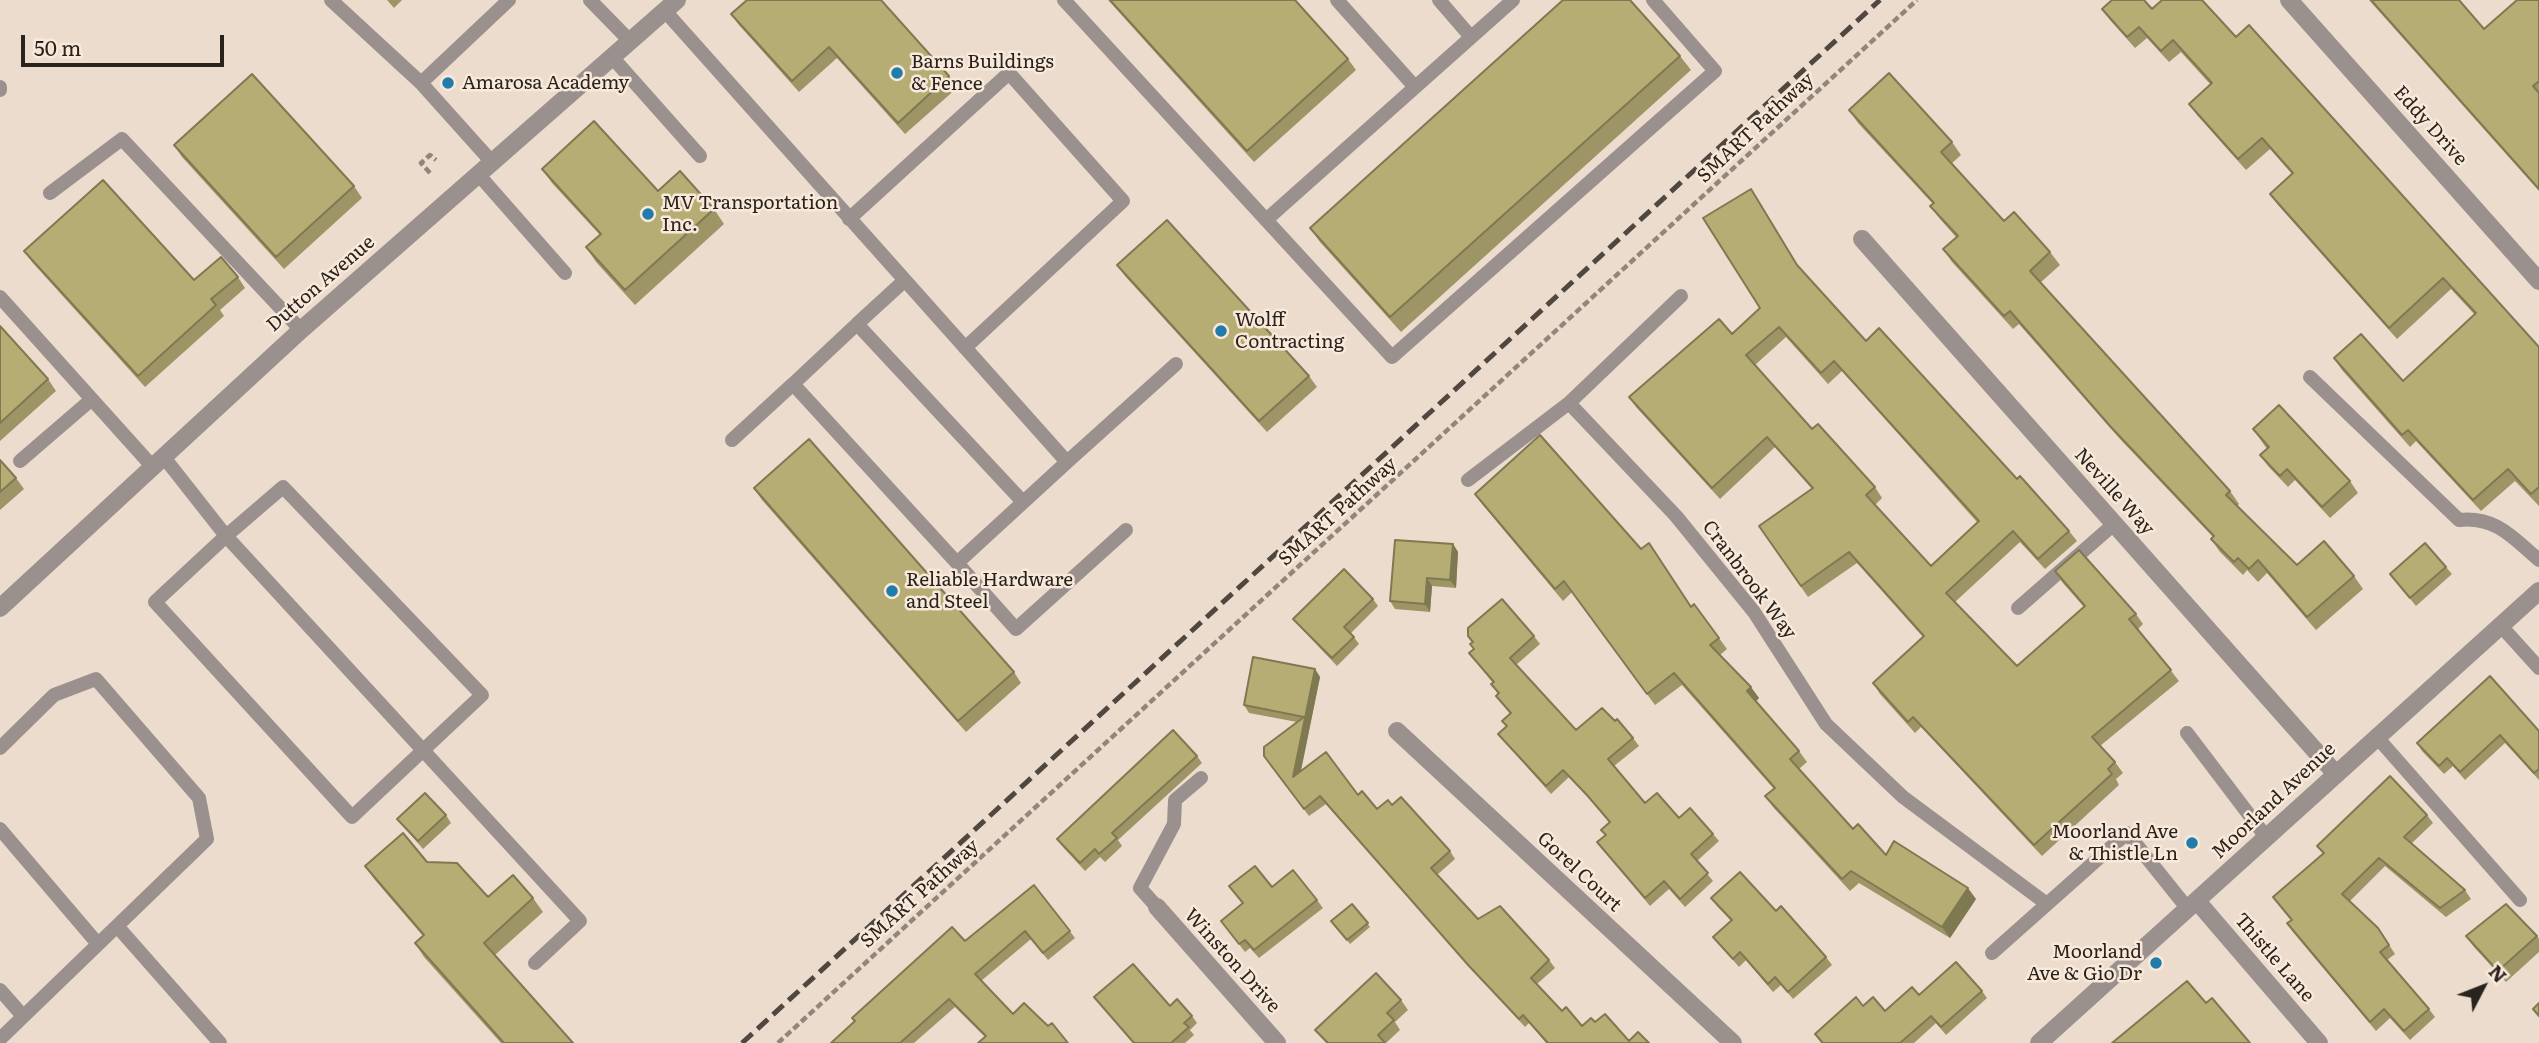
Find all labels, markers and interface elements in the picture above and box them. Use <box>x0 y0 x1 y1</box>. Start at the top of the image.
scale bar <box>24 21 228 65</box>
text: 50 m <box>34 31 81 62</box>
place label: Barns Buildings & Fence <box>911 51 1054 95</box>
marker: Barns Buildings & Fence <box>889 65 905 81</box>
street label: SMART Pathway <box>1693 68 1819 188</box>
place label: Amarosa Academy <box>462 72 629 94</box>
marker: Amarosa Academy <box>440 75 456 91</box>
street label: Eddy Drive <box>2388 82 2472 170</box>
place label: MV Transportation Inc. <box>662 192 838 236</box>
marker: MV Transportation Inc. <box>640 206 656 222</box>
street label: Dutton Avenue <box>262 231 380 337</box>
place label: Wolff Contracting <box>1235 309 1344 353</box>
marker: Wolff Contracting <box>1213 323 1229 339</box>
street label: Neville Way <box>2069 444 2159 540</box>
street label: SMART Pathway <box>1274 453 1402 571</box>
street label: Cranbrook Way <box>1697 516 1801 644</box>
place label: Reliable Hardware and Steel <box>906 569 1073 613</box>
marker: Reliable Hardware and Steel <box>884 583 900 599</box>
street label: Moorland Avenue <box>2208 738 2340 864</box>
place label: Moorland Ave & Thistle Ln <box>2051 821 2178 865</box>
street label: Gorel Court <box>1532 827 1626 917</box>
street label: SMART Pathway <box>856 835 984 953</box>
marker: Moorland Ave & Thistle Ln <box>2184 835 2200 851</box>
street label: Winston Drive <box>1179 904 1285 1018</box>
street label: Thistle Lane <box>2229 909 2319 1007</box>
place label: Moorland Ave & Gio Dr <box>2027 941 2142 985</box>
north arrow <box>2448 952 2518 1022</box>
marker: Moorland Ave & Gio Dr <box>2148 955 2164 971</box>
text: N <box>2483 958 2514 988</box>

